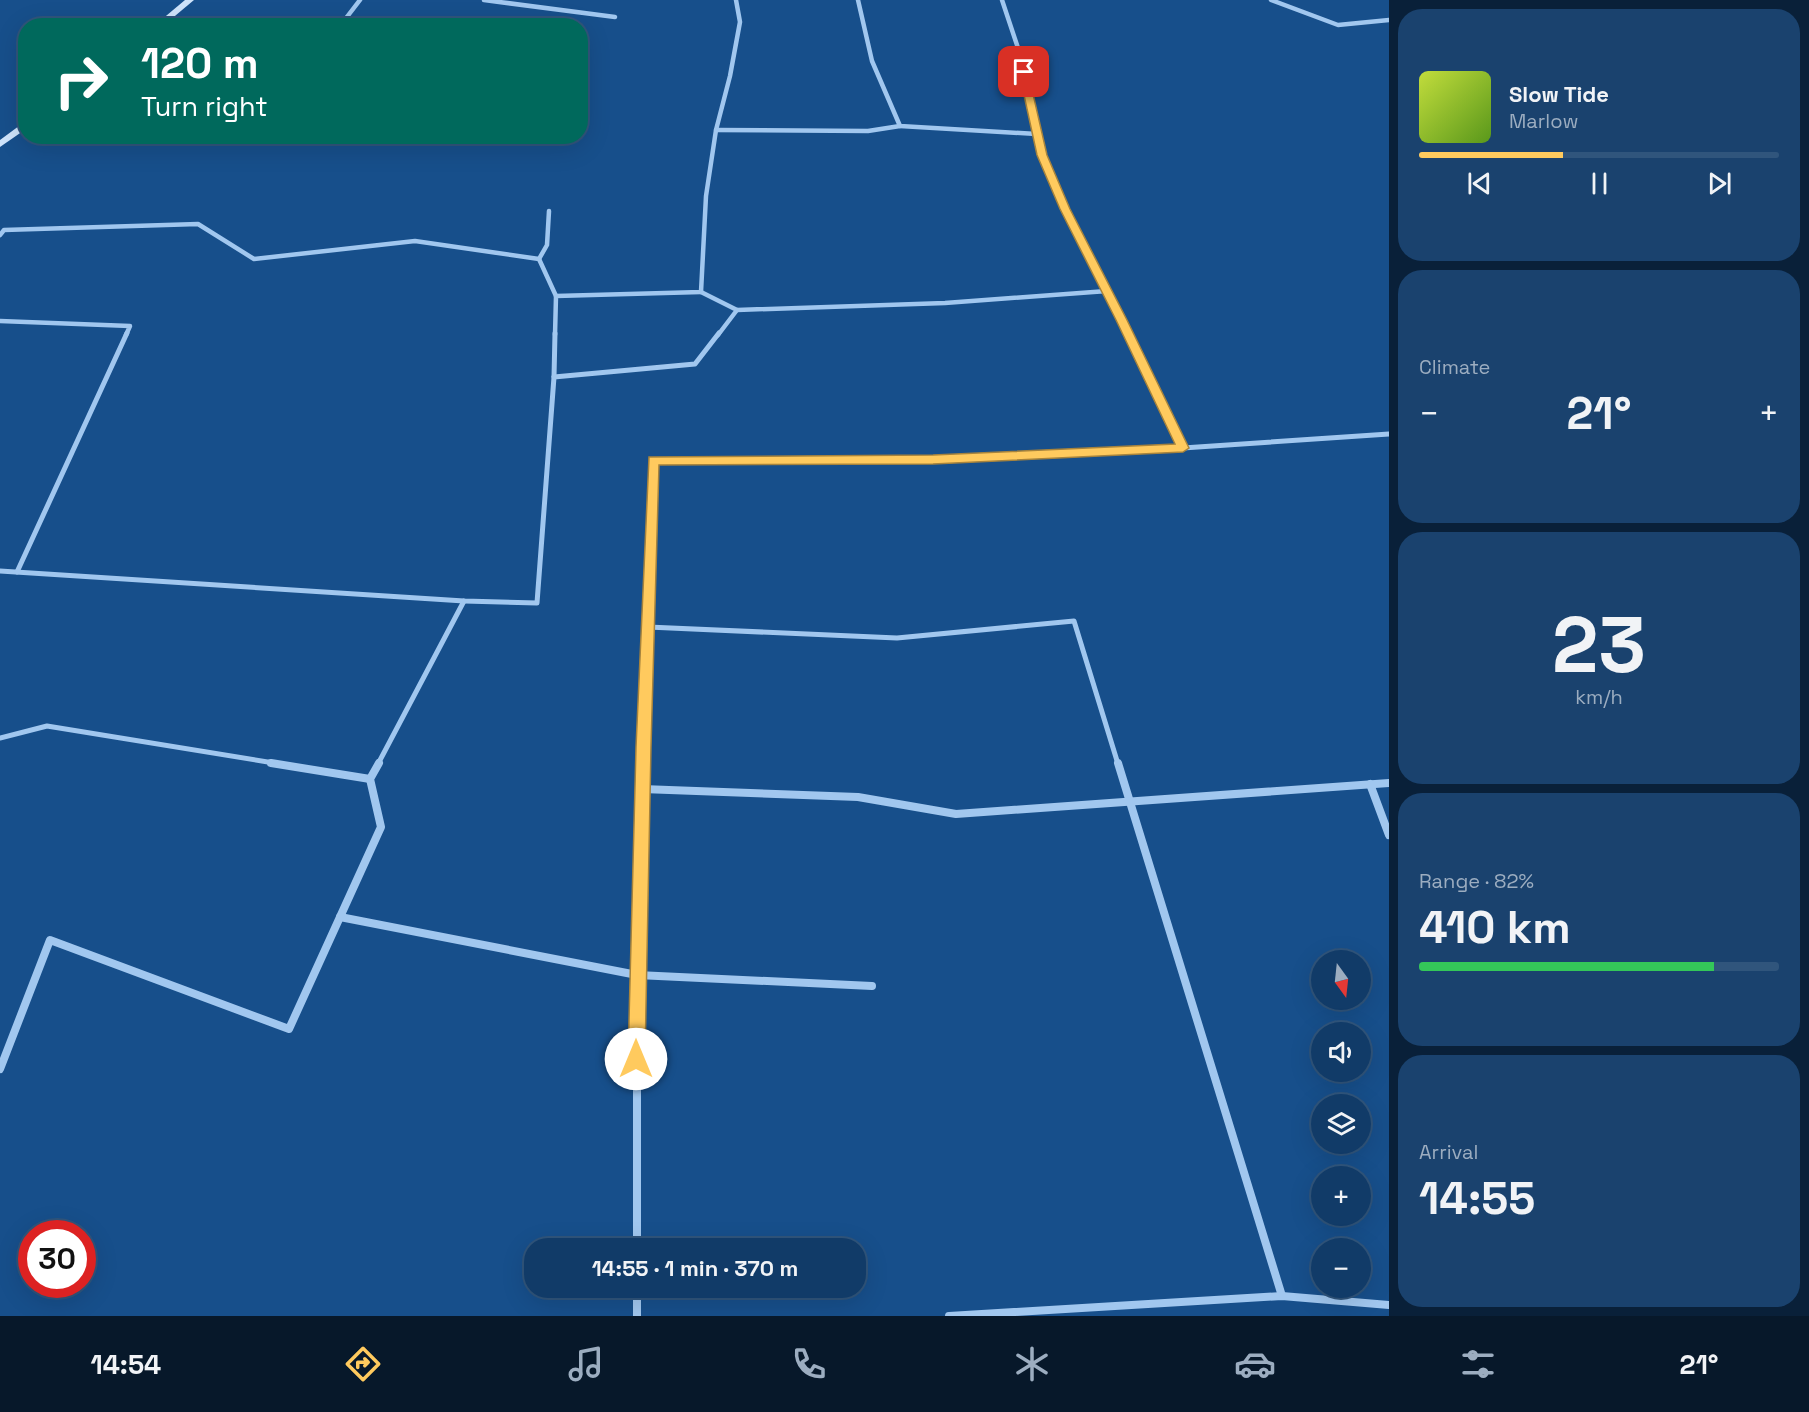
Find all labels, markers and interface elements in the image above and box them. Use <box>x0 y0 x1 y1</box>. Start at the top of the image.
text: 120 m <box>141 37 259 90</box>
icon: right <box>42 42 120 120</box>
pin <box>998 46 1049 97</box>
icon: arrive <box>1007 55 1040 88</box>
text: Slow Tide <box>1509 80 1609 108</box>
text: Turn right <box>141 89 268 124</box>
text: Marlow <box>1509 108 1578 134</box>
icon: previous <box>1463 167 1496 200</box>
icon: pause <box>1583 167 1616 200</box>
icon: next <box>1703 167 1736 200</box>
text: Climate <box>1419 354 1490 380</box>
text: 21° <box>1567 385 1631 442</box>
text: − <box>1419 393 1439 435</box>
text: + <box>1759 393 1779 435</box>
text: 23 <box>1552 595 1646 695</box>
text: km/h <box>1575 684 1623 710</box>
text: Range · 82% <box>1419 868 1534 894</box>
text: 410 km <box>1419 899 1571 956</box>
north arrow <box>1311 950 1371 1010</box>
map controls <box>1311 950 1371 1298</box>
button: sound <box>1311 1022 1371 1082</box>
position arrow <box>604 1027 668 1091</box>
button: layers <box>1311 1094 1371 1154</box>
text: Arrival <box>1419 1139 1478 1165</box>
button: + <box>1311 1166 1371 1226</box>
text: 14:55 <box>1419 1170 1535 1227</box>
speed limit sign: 30 <box>18 1220 96 1298</box>
button: − <box>1311 1238 1371 1298</box>
text: 14:55 · 1 min · 370 m <box>592 1254 798 1282</box>
icon: directions <box>342 1343 384 1385</box>
icon: music <box>565 1343 607 1385</box>
icon: phone <box>788 1343 830 1385</box>
icon: climate <box>1011 1343 1053 1385</box>
icon: car <box>1234 1343 1276 1385</box>
icon: filters <box>1457 1343 1499 1385</box>
text: 14:54 <box>90 1347 161 1382</box>
text: 21° <box>1680 1347 1718 1382</box>

